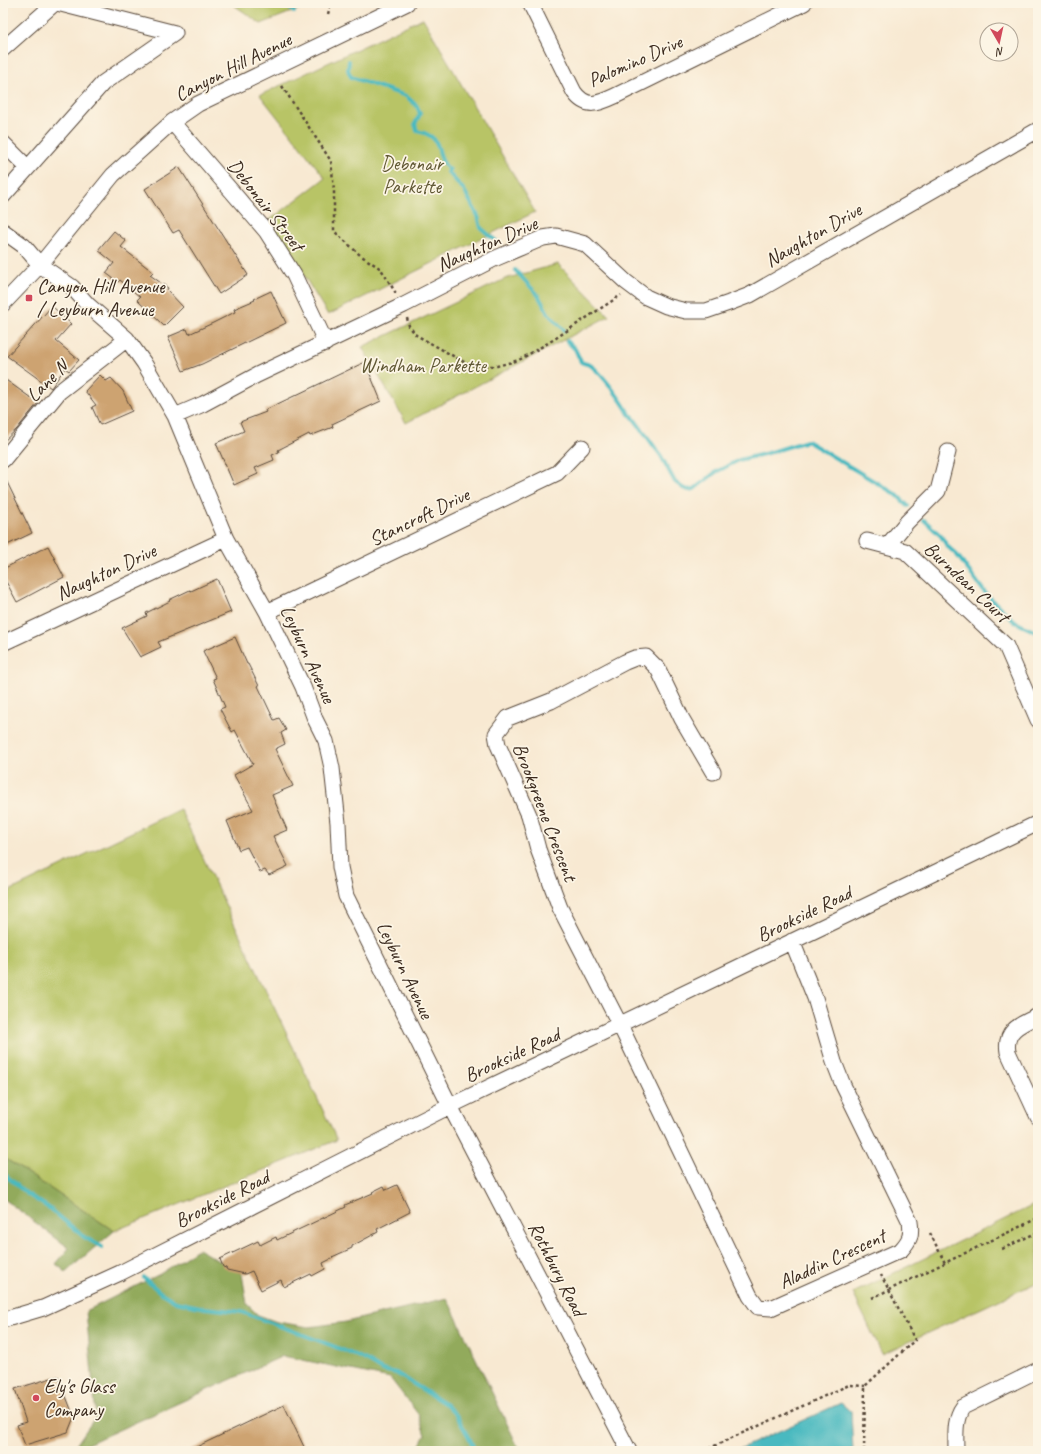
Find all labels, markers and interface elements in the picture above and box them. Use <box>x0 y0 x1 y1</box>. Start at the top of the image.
north arrow <box>979 22 1019 62</box>
street label: Canyon Hill Avenue <box>170 26 297 107</box>
street label: Palomino Drive <box>584 29 687 93</box>
text: N <box>994 44 1005 60</box>
park label: Debonair Parkette <box>381 151 445 199</box>
street label: Debonair Street <box>222 154 312 259</box>
street label: Naughton Drive <box>760 197 867 273</box>
street label: Naughton Drive <box>433 210 543 277</box>
place label: Canyon Hill Avenue / Leyburn Avenue <box>37 274 166 322</box>
marker: Canyon Hill Avenue / Leyburn Avenue <box>24 293 34 303</box>
street label: Lane N <box>21 353 75 407</box>
park label: Windham Parkette <box>360 353 488 378</box>
street label: Stancroft Drive <box>365 481 474 552</box>
street label: Burndean Court <box>919 536 1018 630</box>
street label: Naughton Drive <box>52 537 161 606</box>
street label: Leyburn Avenue <box>274 601 342 708</box>
street label: Brookgreene Crescent <box>507 739 584 887</box>
street label: Brookside Road <box>752 879 858 948</box>
street label: Leyburn Avenue <box>371 917 440 1024</box>
street label: Brookside Road <box>460 1021 567 1088</box>
street label: Brookside Road <box>171 1163 276 1233</box>
street label: Rothbury Road <box>523 1218 593 1323</box>
street label: Aladdin Crescent <box>775 1222 892 1295</box>
place label: Ely's Glass Company <box>44 1374 116 1422</box>
marker: Ely's Glass Company <box>31 1393 41 1403</box>

